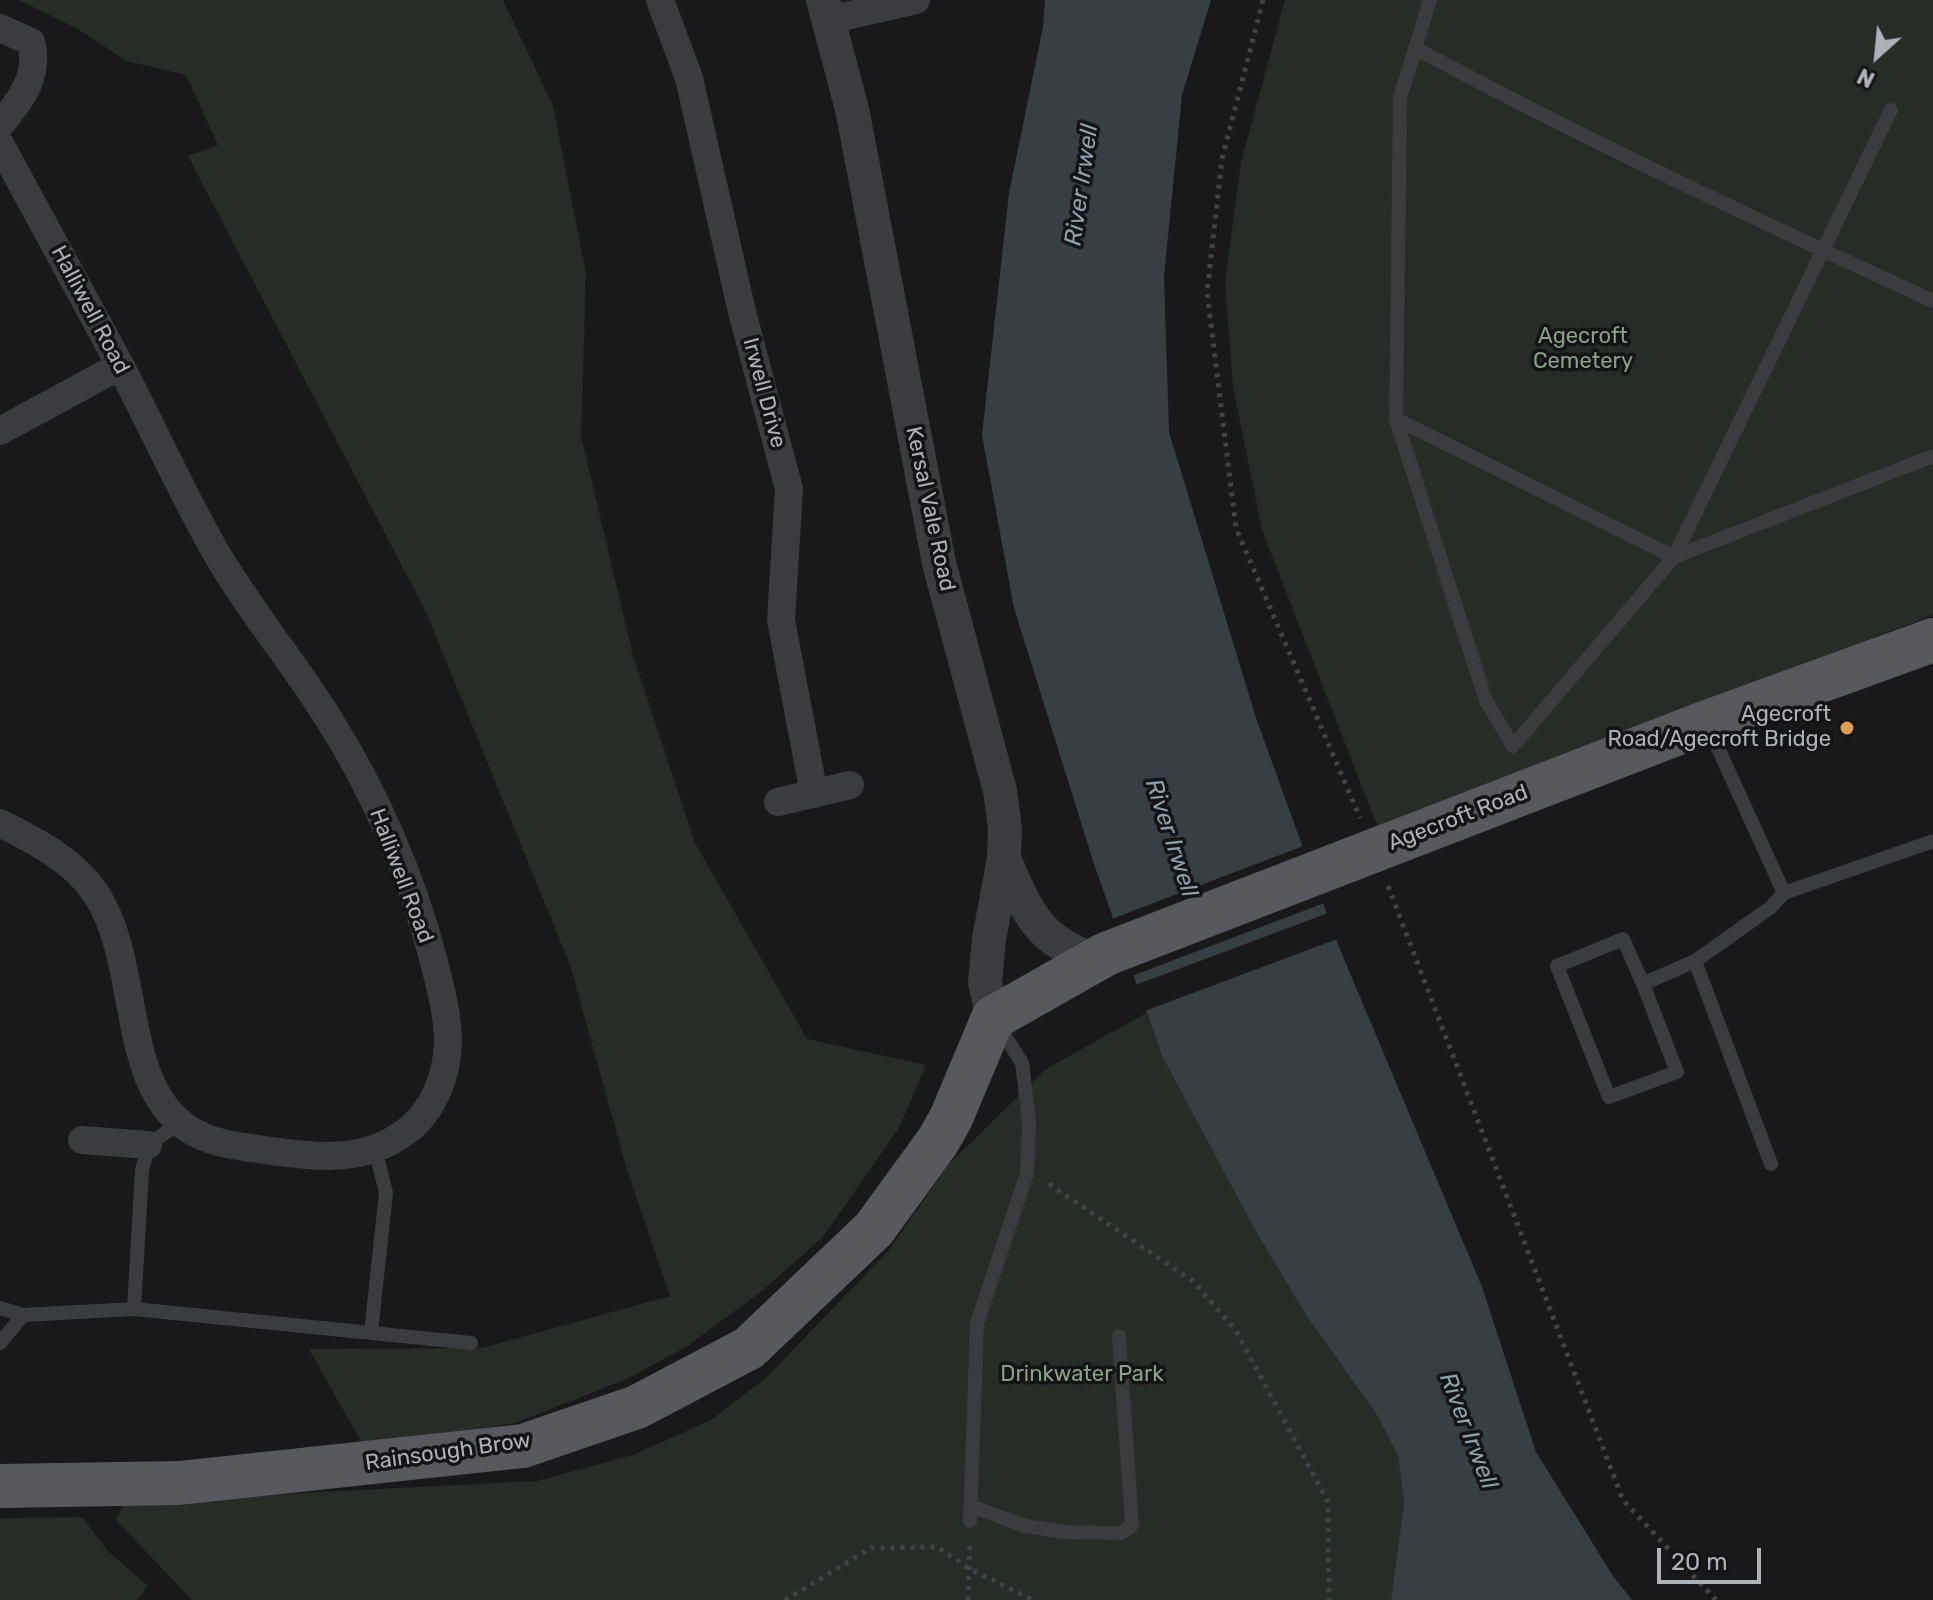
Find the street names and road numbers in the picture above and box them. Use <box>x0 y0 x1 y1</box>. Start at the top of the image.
street label: Halliwell Road <box>45 241 135 379</box>
street label: Irwell Drive <box>737 335 791 451</box>
street label: Kersal Vale Road <box>900 424 960 594</box>
street label: Agecroft Road <box>1384 779 1532 857</box>
street label: Halliwell Road <box>363 805 439 947</box>
street label: Rainsough Brow <box>363 1427 533 1477</box>

